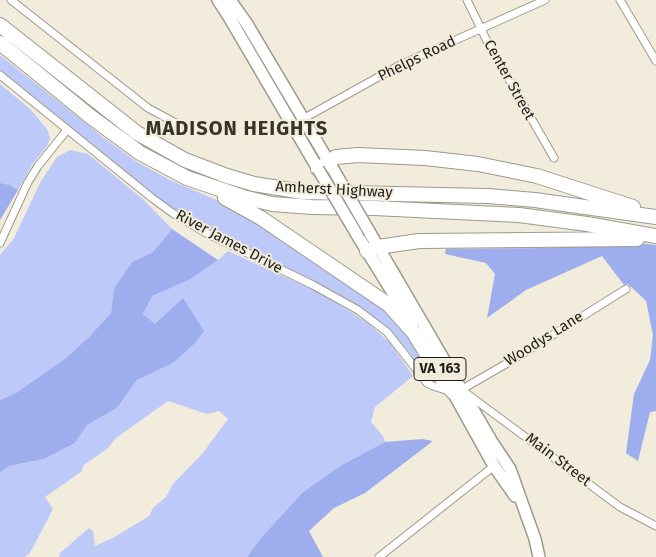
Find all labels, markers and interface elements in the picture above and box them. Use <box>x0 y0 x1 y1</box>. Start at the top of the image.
street label: Phelps Road <box>375 32 459 86</box>
street label: Center Street <box>480 37 538 123</box>
district label: MADISON HEIGHTS <box>144 117 330 141</box>
street label: Amherst Highway <box>275 178 393 202</box>
street label: River James Drive <box>172 206 286 278</box>
street label: Woodys Lane <box>501 308 587 370</box>
road number: VA 163 <box>414 358 466 380</box>
street label: Main Street <box>522 429 594 491</box>

